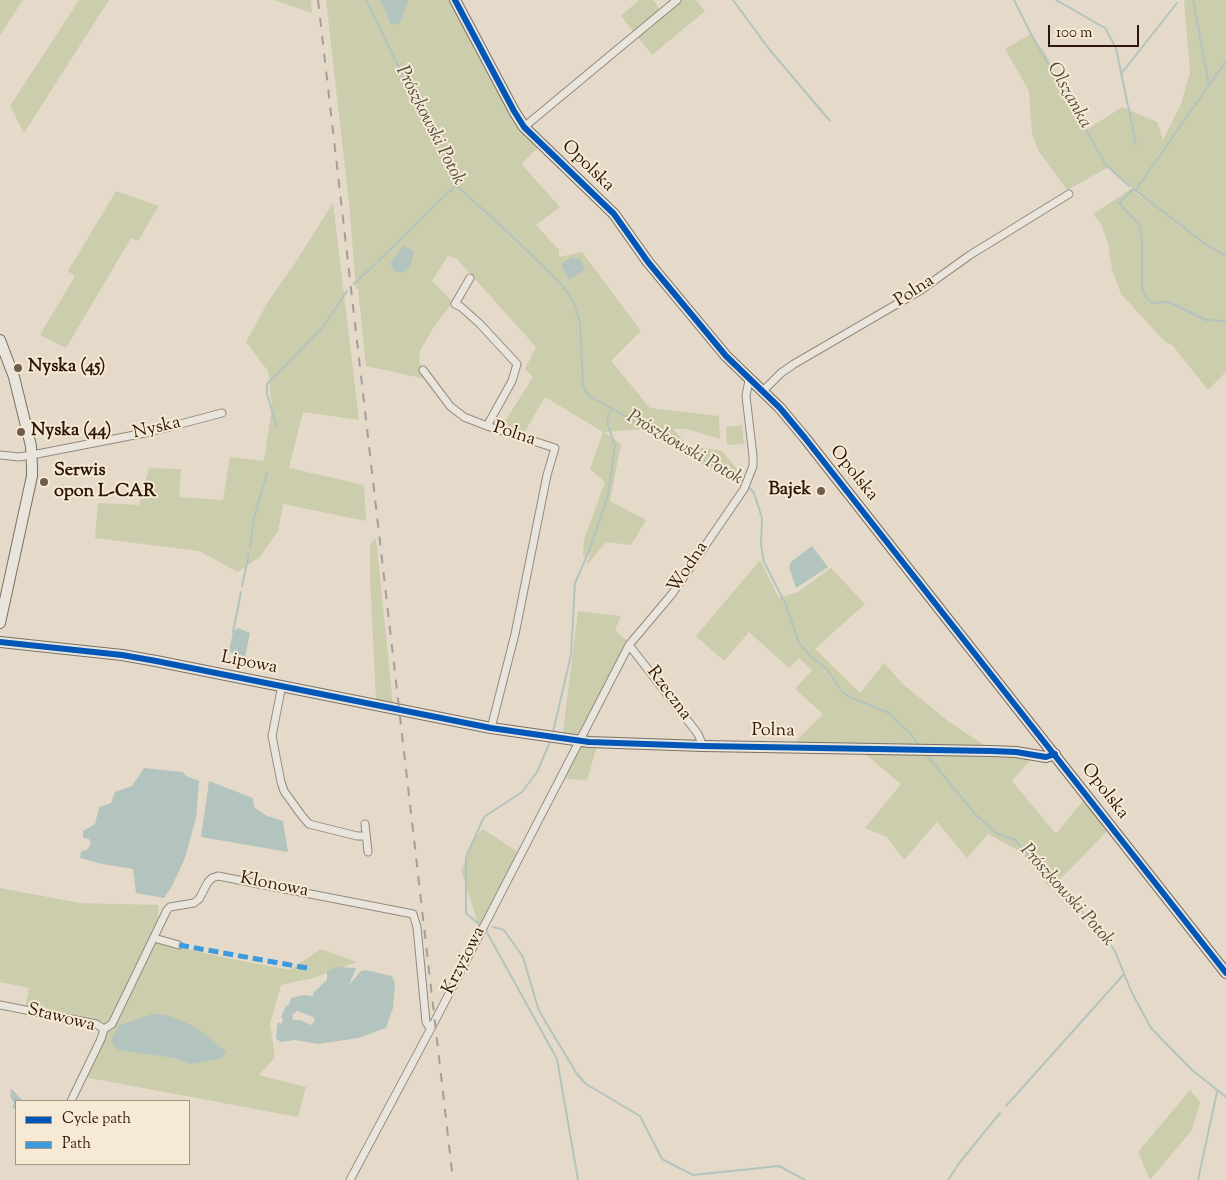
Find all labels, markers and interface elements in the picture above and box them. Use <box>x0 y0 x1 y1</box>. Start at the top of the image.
scale bar <box>1051 15 1142 47</box>
text: 100 m <box>1056 23 1092 44</box>
water label: Olszanka <box>1041 59 1095 133</box>
water label: Prószkowski Potok <box>389 63 469 189</box>
street label: Opolska <box>556 137 618 197</box>
street label: Polna <box>891 271 939 313</box>
place label: Nyska (45) <box>28 357 105 379</box>
marker: Nyska (45) <box>12 362 24 374</box>
water label: Prószkowski Potok <box>622 407 746 491</box>
street label: Nyska <box>131 413 183 445</box>
street label: Polna <box>490 418 538 452</box>
place label: Nyska (44) <box>31 421 111 443</box>
marker: Nyska (44) <box>15 426 27 438</box>
street label: Opolska <box>824 442 882 506</box>
place label: Serwis opon L-CAR <box>54 461 156 504</box>
marker: Serwis opon L-CAR <box>38 476 50 488</box>
place label: Bajek <box>768 480 811 502</box>
marker: Bajek <box>815 485 827 497</box>
street label: Wodna <box>664 538 714 598</box>
street label: Lipowa <box>219 648 279 680</box>
street label: Rzeczna <box>641 663 695 725</box>
street label: Polna <box>751 721 795 743</box>
street label: Opolska <box>1075 760 1133 824</box>
water label: Prószkowski Potok <box>1014 840 1118 952</box>
street label: Klonowa <box>238 869 310 903</box>
street label: Krzyżowa <box>439 924 491 998</box>
street label: Stawowa <box>25 1000 97 1038</box>
legend <box>15 1100 190 1165</box>
text: Cycle path <box>62 1109 131 1130</box>
text: Path <box>62 1134 91 1155</box>

